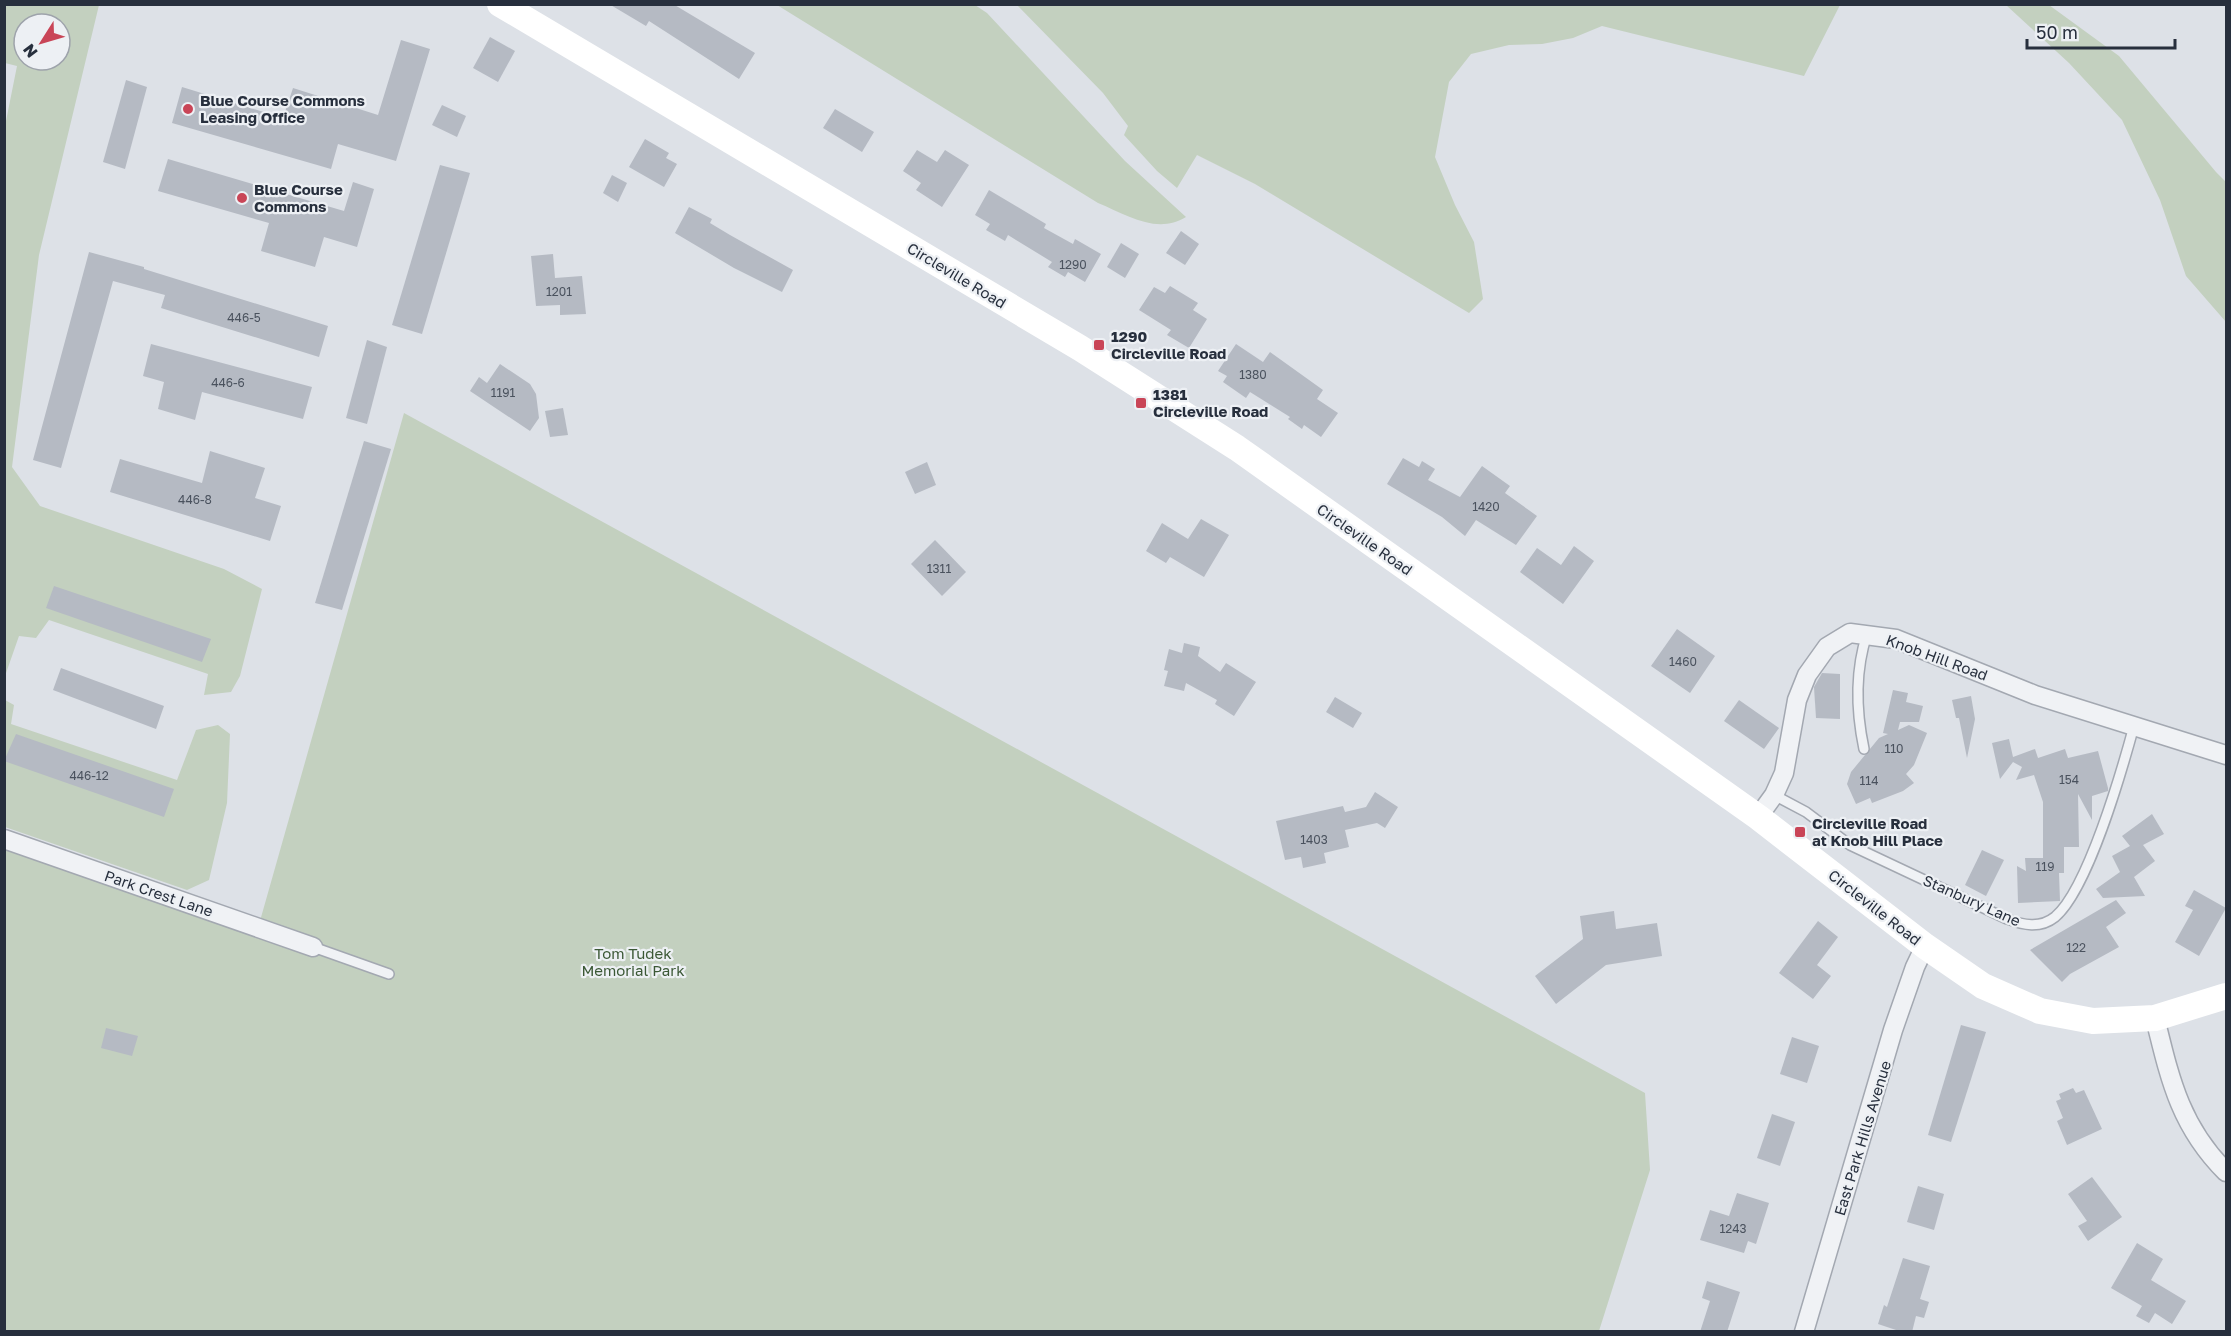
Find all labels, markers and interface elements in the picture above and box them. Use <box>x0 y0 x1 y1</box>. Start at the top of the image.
north arrow <box>12 12 72 72</box>
scale bar <box>2027 12 2176 50</box>
text: 50 m <box>2036 21 2078 43</box>
text: N <box>18 40 42 62</box>
place label: Blue Course Commons Leasing Office <box>200 91 365 126</box>
marker: Blue Course Commons Leasing Office <box>181 102 195 116</box>
place label: Blue Course Commons <box>254 180 343 215</box>
marker: Blue Course Commons <box>235 191 249 205</box>
street label: Circleville Road <box>904 238 1010 312</box>
house number: 1290 <box>1059 257 1087 272</box>
house number: 1201 <box>546 284 572 299</box>
house number: 446-5 <box>227 310 261 325</box>
place label: 1290 Circleville Road <box>1111 327 1226 362</box>
marker: 1290 Circleville Road <box>1092 338 1106 352</box>
house number: 1380 <box>1239 367 1267 382</box>
house number: 446-6 <box>211 375 245 390</box>
house number: 1191 <box>491 385 516 400</box>
place label: 1381 Circleville Road <box>1153 385 1268 420</box>
marker: 1381 Circleville Road <box>1134 396 1148 410</box>
house number: 446-8 <box>178 492 212 507</box>
street label: Circleville Road <box>1314 499 1416 579</box>
house number: 1420 <box>1472 499 1500 514</box>
house number: 1311 <box>927 561 951 576</box>
street label: Knob Hill Road <box>1884 630 1990 684</box>
house number: 1460 <box>1669 654 1697 669</box>
house number: 110 <box>1884 741 1904 756</box>
house number: 446-12 <box>69 768 109 783</box>
house number: 154 <box>2059 772 2079 787</box>
house number: 114 <box>1860 773 1878 788</box>
place label: Circleville Road at Knob Hill Place <box>1812 814 1943 849</box>
marker: Circleville Road at Knob Hill Place <box>1793 825 1807 839</box>
house number: 1403 <box>1300 832 1328 847</box>
house number: 119 <box>2036 859 2054 874</box>
street label: Circleville Road <box>1825 865 1925 949</box>
street label: Park Crest Lane <box>102 866 216 920</box>
street label: Stanbury Lane <box>1920 870 2024 930</box>
house number: 122 <box>2066 940 2086 955</box>
park label: Tom Tudek Memorial Park <box>581 944 685 979</box>
street label: East Park Hills Avenue <box>1830 1058 1894 1218</box>
house number: 1243 <box>1719 1221 1747 1236</box>

